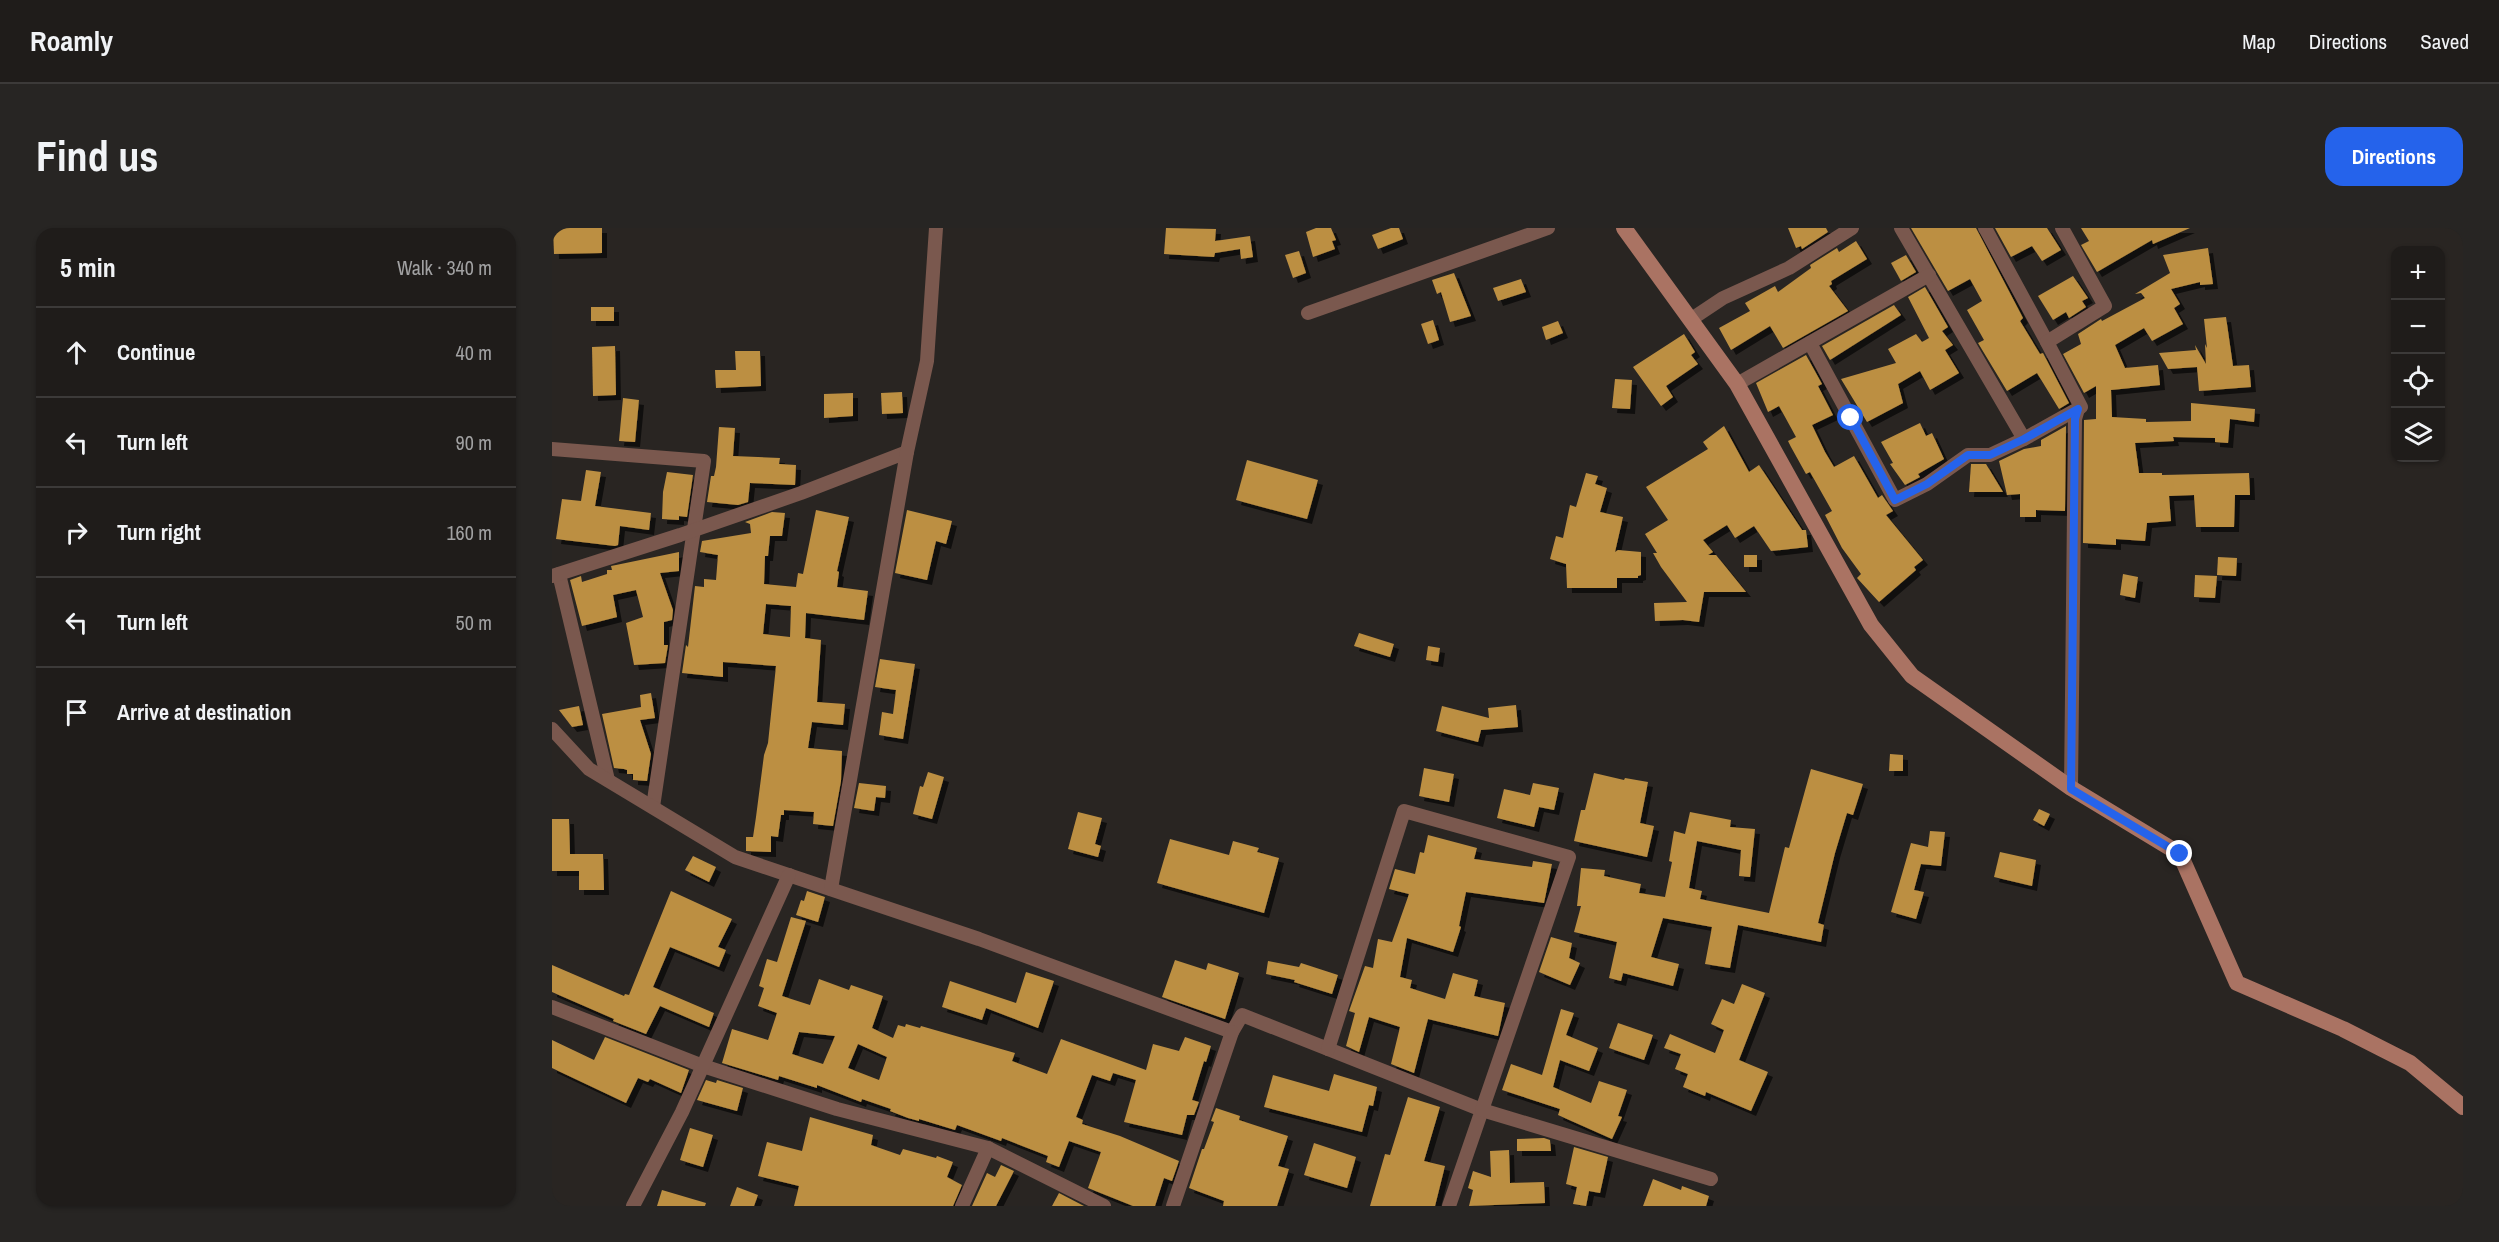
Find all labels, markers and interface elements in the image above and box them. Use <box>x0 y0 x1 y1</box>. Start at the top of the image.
text: Roamly <box>30 22 113 60</box>
text: Map <box>2242 27 2276 56</box>
text: Directions <box>2309 27 2387 56</box>
text: Saved <box>2420 27 2469 56</box>
button: Directions <box>2325 127 2463 186</box>
text: Find us <box>36 128 158 184</box>
map controls <box>2391 246 2445 462</box>
button: + <box>2391 246 2445 300</box>
text: 5 min <box>60 250 116 285</box>
text: Walk · 340 m <box>397 254 492 281</box>
button: − <box>2391 300 2445 354</box>
icon: ahead <box>60 336 93 369</box>
text: Continue <box>117 337 195 367</box>
text: 40 m <box>456 339 492 366</box>
button: locate <box>2391 354 2445 408</box>
route start <box>1837 404 1863 430</box>
button: layers <box>2391 408 2445 462</box>
icon: left <box>60 426 93 459</box>
text: Turn left <box>117 427 188 457</box>
text: 90 m <box>456 429 492 456</box>
icon: right <box>60 516 93 549</box>
text: Turn right <box>117 517 201 547</box>
text: 160 m <box>446 519 492 546</box>
icon: left <box>60 606 93 639</box>
text: Turn left <box>117 607 188 637</box>
text: 50 m <box>456 609 492 636</box>
icon: arrive <box>60 696 93 729</box>
text: Arrive at destination <box>117 697 291 727</box>
route end <box>2166 840 2192 866</box>

